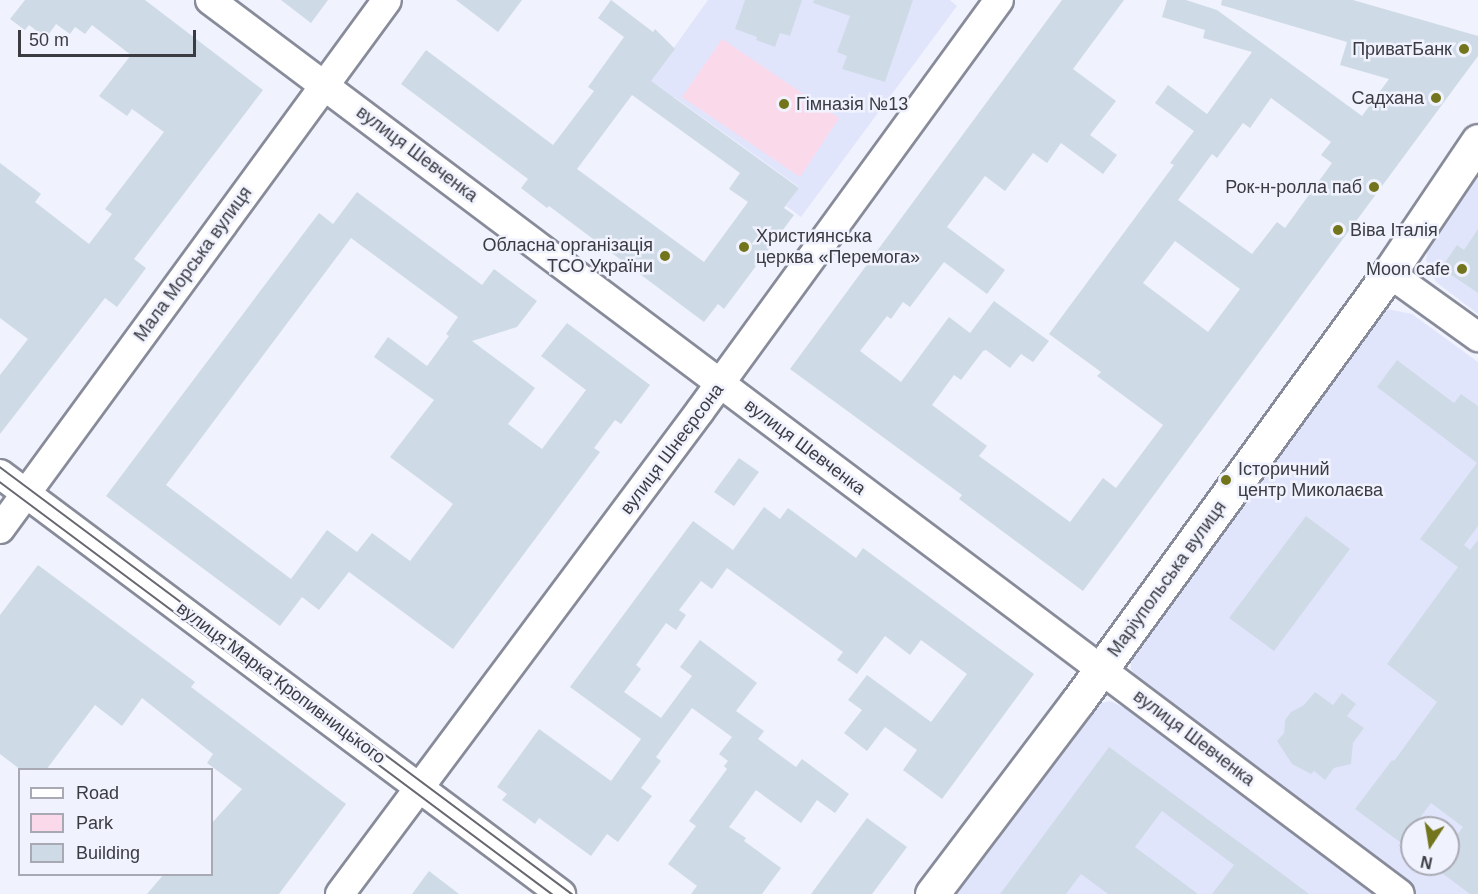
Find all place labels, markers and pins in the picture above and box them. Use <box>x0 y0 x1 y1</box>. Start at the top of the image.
place label: ПриватБанк <box>1352 38 1452 60</box>
marker: ПриватБанк <box>1457 42 1471 56</box>
place label: Садхана <box>1352 87 1424 109</box>
marker: Садхана <box>1429 91 1443 105</box>
place label: Гімназія №13 <box>796 93 908 115</box>
marker: Гімназія №13 <box>777 97 791 111</box>
place label: Рок-н-ролла паб <box>1225 176 1362 198</box>
marker: Рок-н-ролла паб <box>1367 180 1381 194</box>
place label: Віва Італія <box>1350 219 1438 241</box>
marker: Віва Італія <box>1331 223 1345 237</box>
place label: Християнська церква «Перемога» <box>756 226 920 268</box>
place label: Обласна організація ТСО України <box>483 235 653 278</box>
marker: Християнська церква «Перемога» <box>737 240 751 254</box>
marker: Обласна організація ТСО України <box>658 249 672 263</box>
place label: Moon cafe <box>1366 258 1450 280</box>
marker: Moon cafe <box>1455 262 1469 276</box>
place label: Історичний центр Миколаєва <box>1238 459 1383 502</box>
marker: Історичний центр Миколаєва <box>1219 473 1233 487</box>

